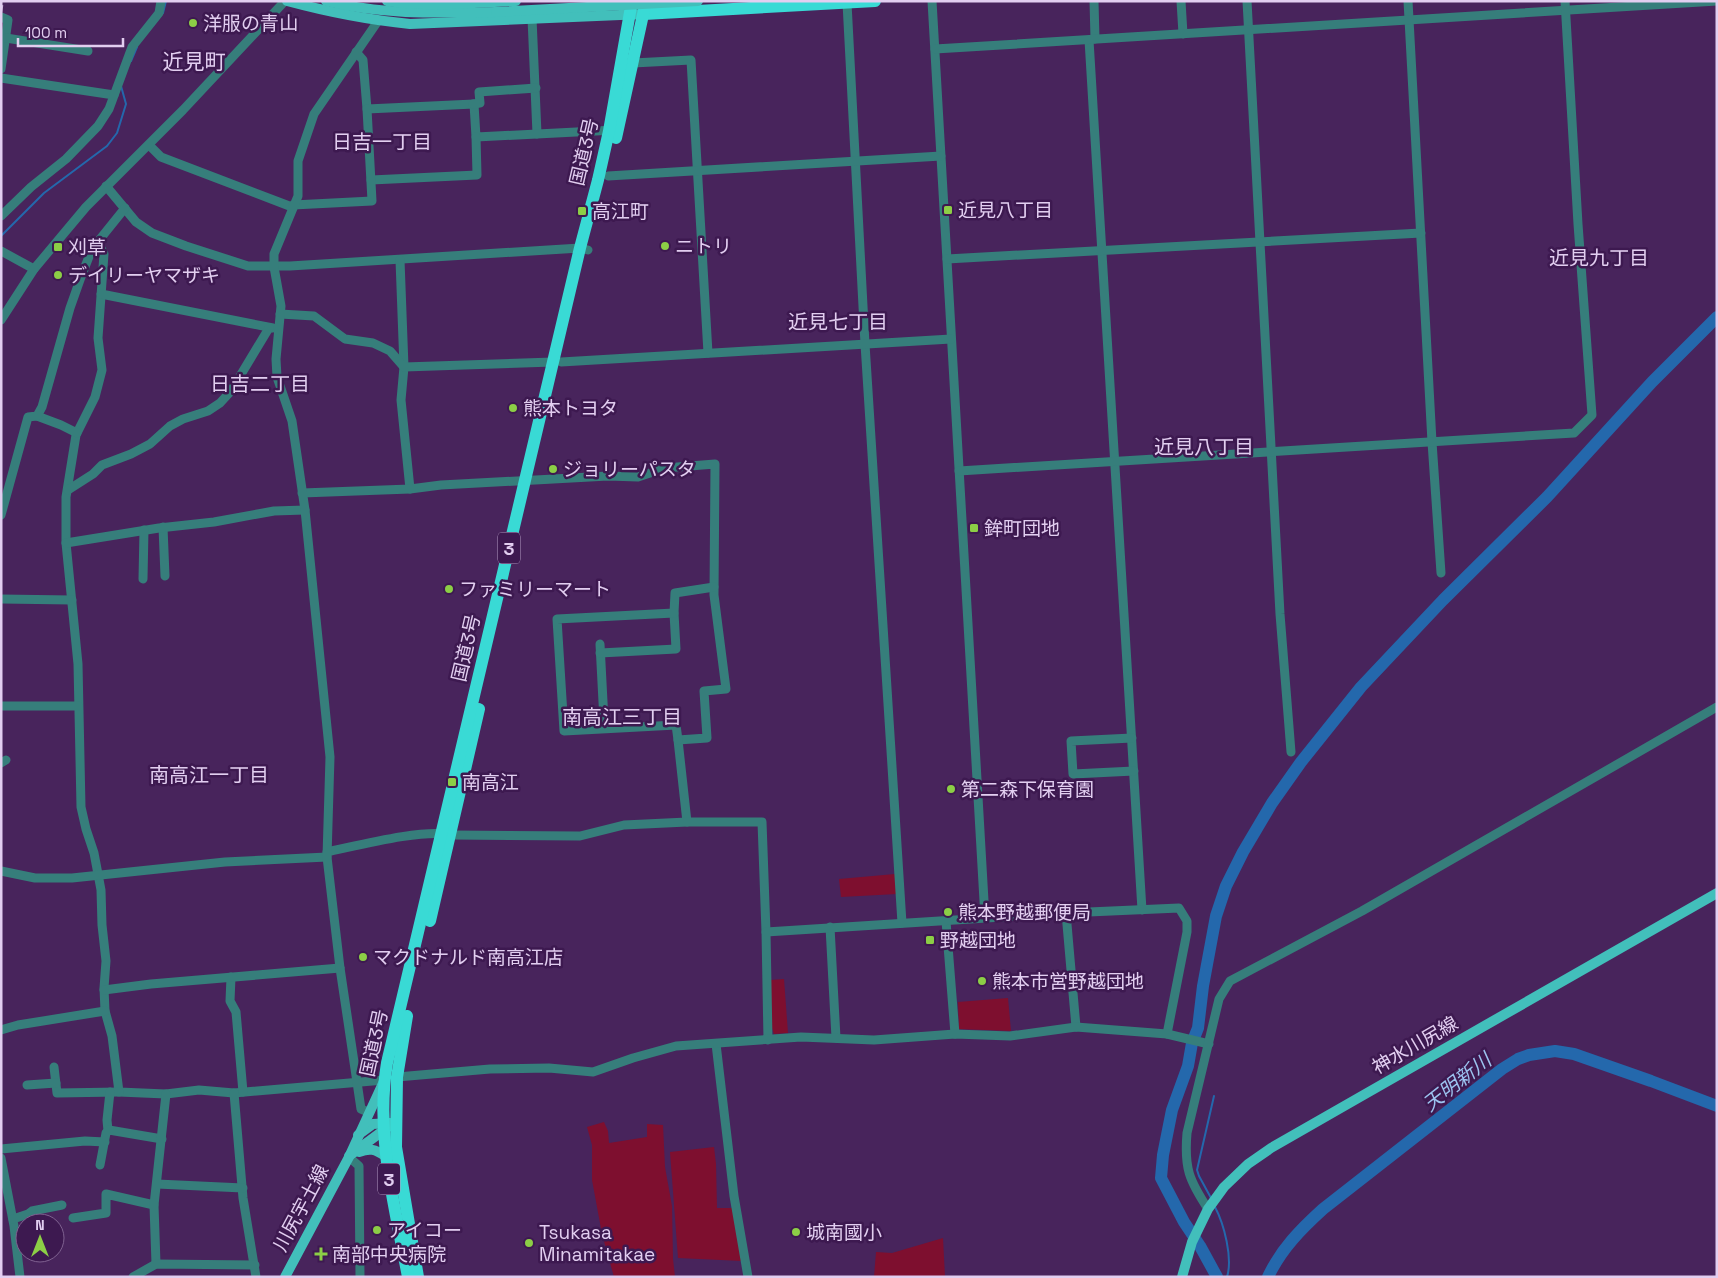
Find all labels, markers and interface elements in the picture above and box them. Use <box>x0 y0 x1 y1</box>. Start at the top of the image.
place label: 洋服の青山 <box>203 11 298 36</box>
scale bar <box>18 15 122 47</box>
marker: 洋服の青山 <box>187 17 199 29</box>
text: 100 m <box>25 23 67 42</box>
district label: 近見町 <box>163 48 226 75</box>
street label: 国道3号 <box>564 116 604 188</box>
district label: 日吉一丁目 <box>332 129 432 155</box>
place label: 近見八丁目 <box>958 198 1053 223</box>
place label: 高江町 <box>592 199 649 224</box>
marker: 近見八丁目 <box>942 204 954 216</box>
marker: 高江町 <box>576 205 588 217</box>
place label: ニトリ <box>675 234 732 259</box>
place label: 刈草 <box>68 235 106 260</box>
marker: ニトリ <box>659 240 671 252</box>
marker: 刈草 <box>52 241 64 253</box>
district label: 近見九丁目 <box>1549 245 1649 271</box>
place label: デイリーヤマザキ <box>68 263 220 288</box>
marker: デイリーヤマザキ <box>52 269 64 281</box>
district label: 近見七丁目 <box>788 309 888 335</box>
district label: 日吉二丁目 <box>210 371 310 397</box>
place label: 熊本トヨタ <box>523 396 618 421</box>
marker: 熊本トヨタ <box>507 402 519 414</box>
district label: 近見八丁目 <box>1154 434 1254 460</box>
place label: ジョリーパスタ <box>563 457 696 482</box>
marker: ジョリーパスタ <box>547 463 559 475</box>
place label: 鉾町団地 <box>984 516 1060 541</box>
marker: 鉾町団地 <box>968 522 980 534</box>
road number: 3 <box>498 532 520 564</box>
place label: ファミリーマート <box>459 577 611 602</box>
marker: ファミリーマート <box>443 583 455 595</box>
street label: 国道3号 <box>446 612 486 684</box>
district label: 南高江三丁目 <box>562 704 682 730</box>
district label: 南高江一丁目 <box>149 762 269 788</box>
place label: 南高江 <box>462 770 519 795</box>
marker: 南高江 <box>446 776 458 788</box>
place label: 第二森下保育園 <box>961 777 1094 802</box>
marker: 第二森下保育園 <box>945 783 957 795</box>
place label: 熊本野越郵便局 <box>958 900 1091 925</box>
marker: 熊本野越郵便局 <box>942 906 954 918</box>
place label: 野越団地 <box>940 928 1016 953</box>
marker: 野越団地 <box>924 934 936 946</box>
place label: マクドナルド南高江店 <box>373 945 563 970</box>
marker: マクドナルド南高江店 <box>357 951 369 963</box>
place label: 熊本市営野越団地 <box>992 969 1144 994</box>
marker: 熊本市営野越団地 <box>976 975 988 987</box>
street label: 国道3号 <box>355 1007 393 1079</box>
street label: 神水川尻線 <box>1368 1010 1462 1080</box>
water label: 天明新川 <box>1417 1046 1498 1117</box>
street label: 川尻宇土線 <box>268 1160 334 1256</box>
road number: 3 <box>378 1164 400 1194</box>
north arrow <box>15 1213 65 1263</box>
text: N <box>35 1216 45 1234</box>
place label: アイコー <box>387 1218 462 1243</box>
place label: Tsukasa Minamitakae <box>539 1220 655 1267</box>
place label: 城南國小 <box>806 1220 882 1245</box>
marker: アイコー <box>371 1224 383 1236</box>
marker: 城南國小 <box>790 1226 802 1238</box>
marker: Tsukasa Minamitakae <box>523 1237 535 1249</box>
place label: 南部中央病院 <box>332 1242 446 1267</box>
marker: 南部中央病院 <box>314 1247 328 1261</box>

